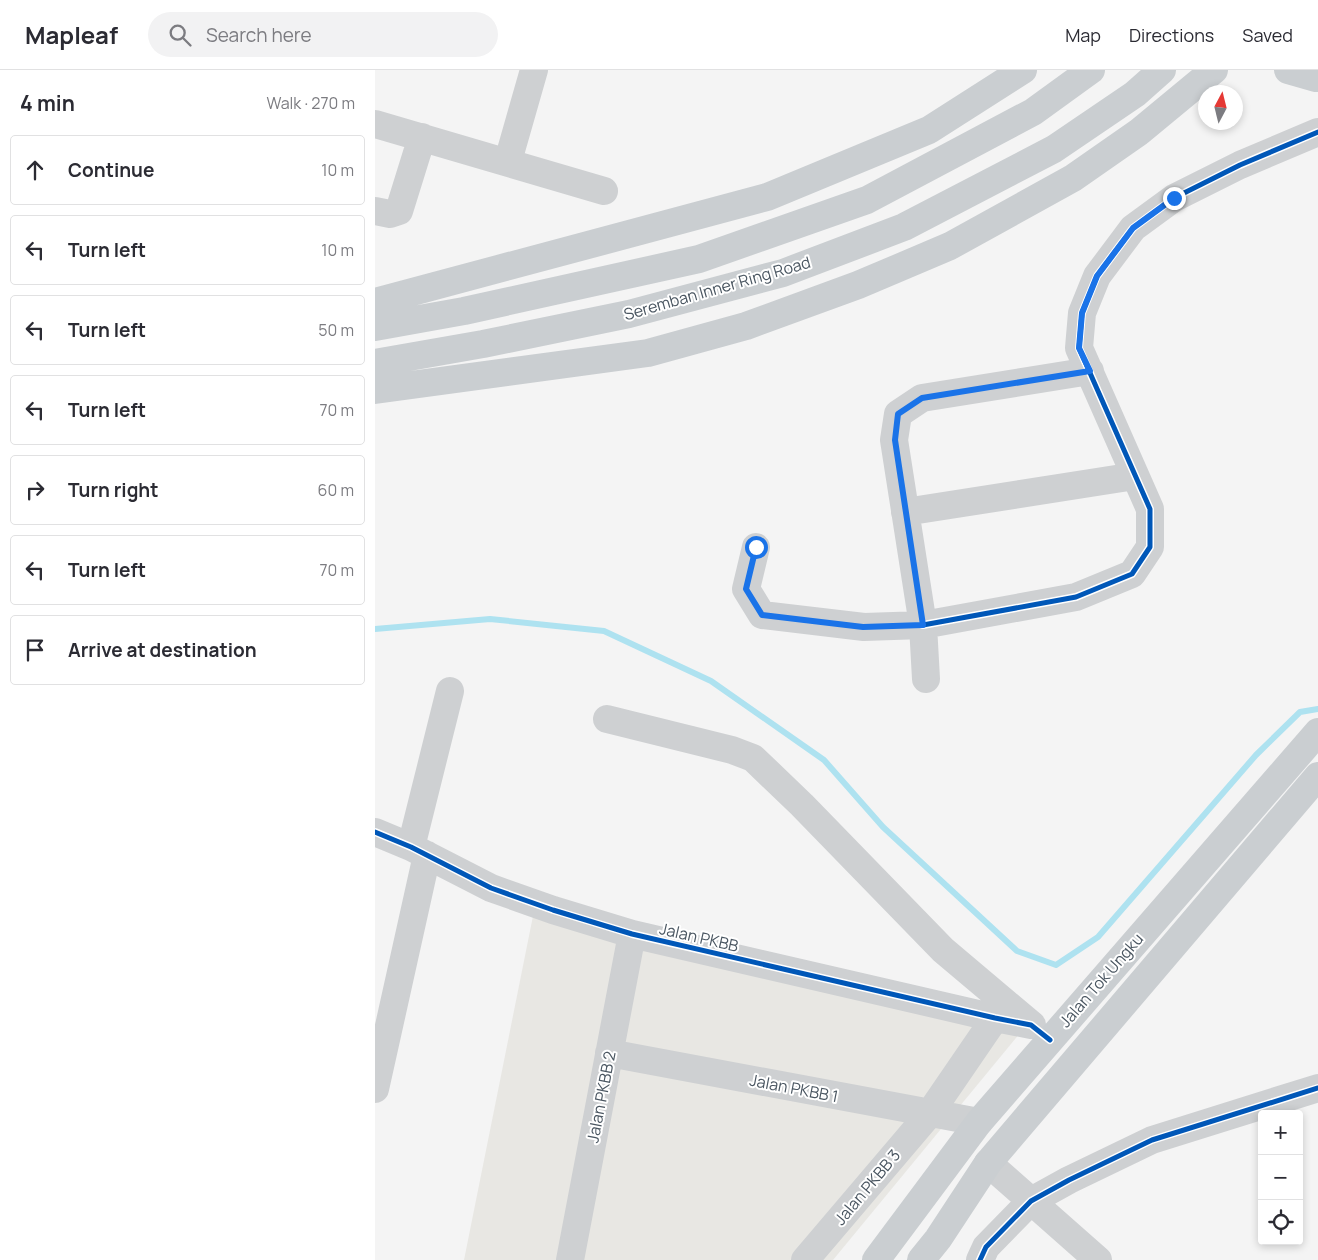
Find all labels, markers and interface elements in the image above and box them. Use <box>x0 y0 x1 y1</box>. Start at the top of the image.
search box <box>148 12 498 57</box>
text: Mapleaf <box>25 18 118 51</box>
icon: search <box>166 21 194 49</box>
text: Search here <box>206 22 312 48</box>
text: Map <box>1065 23 1101 47</box>
text: Directions <box>1129 23 1214 47</box>
text: Saved <box>1242 23 1293 47</box>
north arrow <box>1198 85 1243 130</box>
text: 4 min <box>20 89 75 117</box>
text: Walk · 270 m <box>266 92 355 114</box>
icon: ahead <box>21 156 49 184</box>
text: Continue <box>68 157 154 183</box>
text: 10 m <box>321 159 354 181</box>
route end <box>1163 187 1186 210</box>
icon: left <box>21 236 49 264</box>
text: Turn left <box>68 237 146 263</box>
text: 10 m <box>321 239 354 261</box>
street label: Seremban Inner Ring Road <box>621 251 813 325</box>
icon: left <box>21 316 49 344</box>
text: Turn left <box>68 317 146 343</box>
text: 50 m <box>318 319 354 341</box>
icon: left <box>21 396 49 424</box>
text: Turn left <box>68 397 146 423</box>
text: 70 m <box>319 399 354 421</box>
icon: right <box>21 476 49 504</box>
text: Turn right <box>68 477 158 503</box>
text: 60 m <box>318 479 354 501</box>
route start <box>745 536 768 559</box>
icon: left <box>21 556 49 584</box>
text: Turn left <box>68 557 146 583</box>
text: 70 m <box>319 559 354 581</box>
icon: arrive <box>21 636 49 664</box>
text: Arrive at destination <box>68 637 257 663</box>
street label: Jalan PKBB <box>657 917 741 957</box>
street label: Jalan Tok Ungku <box>1054 928 1148 1032</box>
street label: Jalan PKBB 2 <box>581 1049 621 1145</box>
street label: Jalan PKBB 1 <box>748 1069 840 1107</box>
map controls <box>1258 1110 1303 1245</box>
button: + <box>1258 1110 1303 1155</box>
street label: Jalan PKBB 3 <box>829 1145 905 1229</box>
button: − <box>1258 1155 1303 1200</box>
button: locate <box>1258 1200 1303 1245</box>

